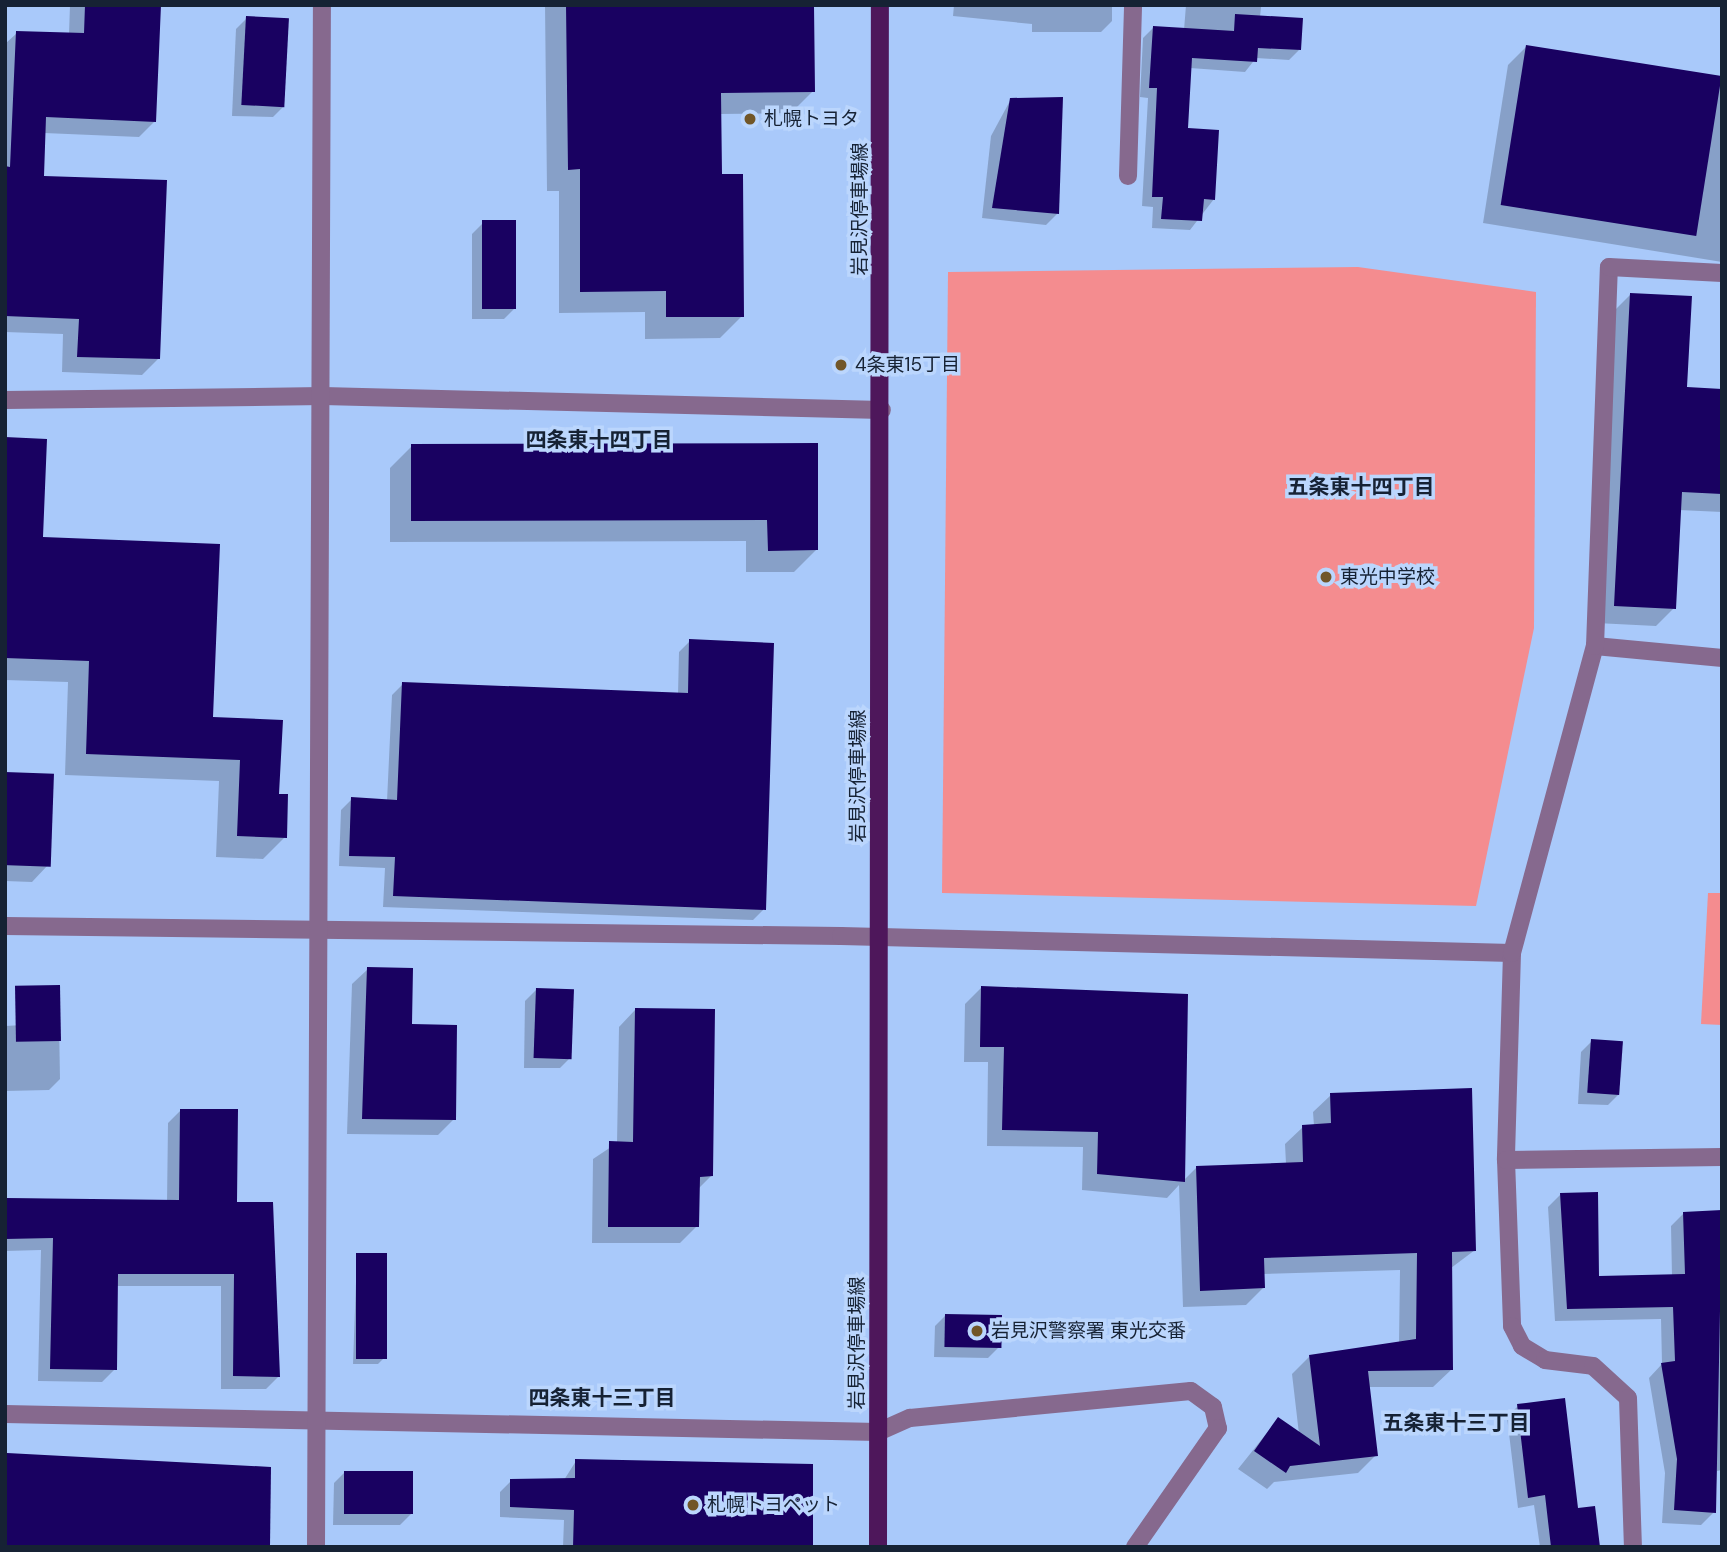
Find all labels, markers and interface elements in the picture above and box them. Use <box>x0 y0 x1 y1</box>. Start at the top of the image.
place label: 札幌トヨタ <box>764 108 859 130</box>
marker: 札幌トヨタ <box>742 111 758 127</box>
street label: 岩見沢停車場線 <box>849 143 871 275</box>
place label: 4条東15丁目 <box>855 354 960 376</box>
marker: 4条東15丁目 <box>833 357 849 373</box>
district label: 四条東十四丁目 <box>526 427 672 453</box>
district label: 五条東十四丁目 <box>1288 474 1434 500</box>
place label: 東光中学校 <box>1340 566 1435 588</box>
marker: 東光中学校 <box>1318 569 1334 585</box>
street label: 岩見沢停車場線 <box>847 710 869 842</box>
street label: 岩見沢停車場線 <box>846 1277 868 1409</box>
place label: 岩見沢警察署 東光交番 <box>991 1320 1186 1342</box>
marker: 岩見沢警察署 東光交番 <box>969 1323 985 1339</box>
district label: 四条東十三丁目 <box>529 1385 675 1411</box>
district label: 五条東十三丁目 <box>1383 1410 1529 1436</box>
place label: 札幌トヨペット <box>707 1494 840 1516</box>
marker: 札幌トヨペット <box>685 1497 701 1513</box>

